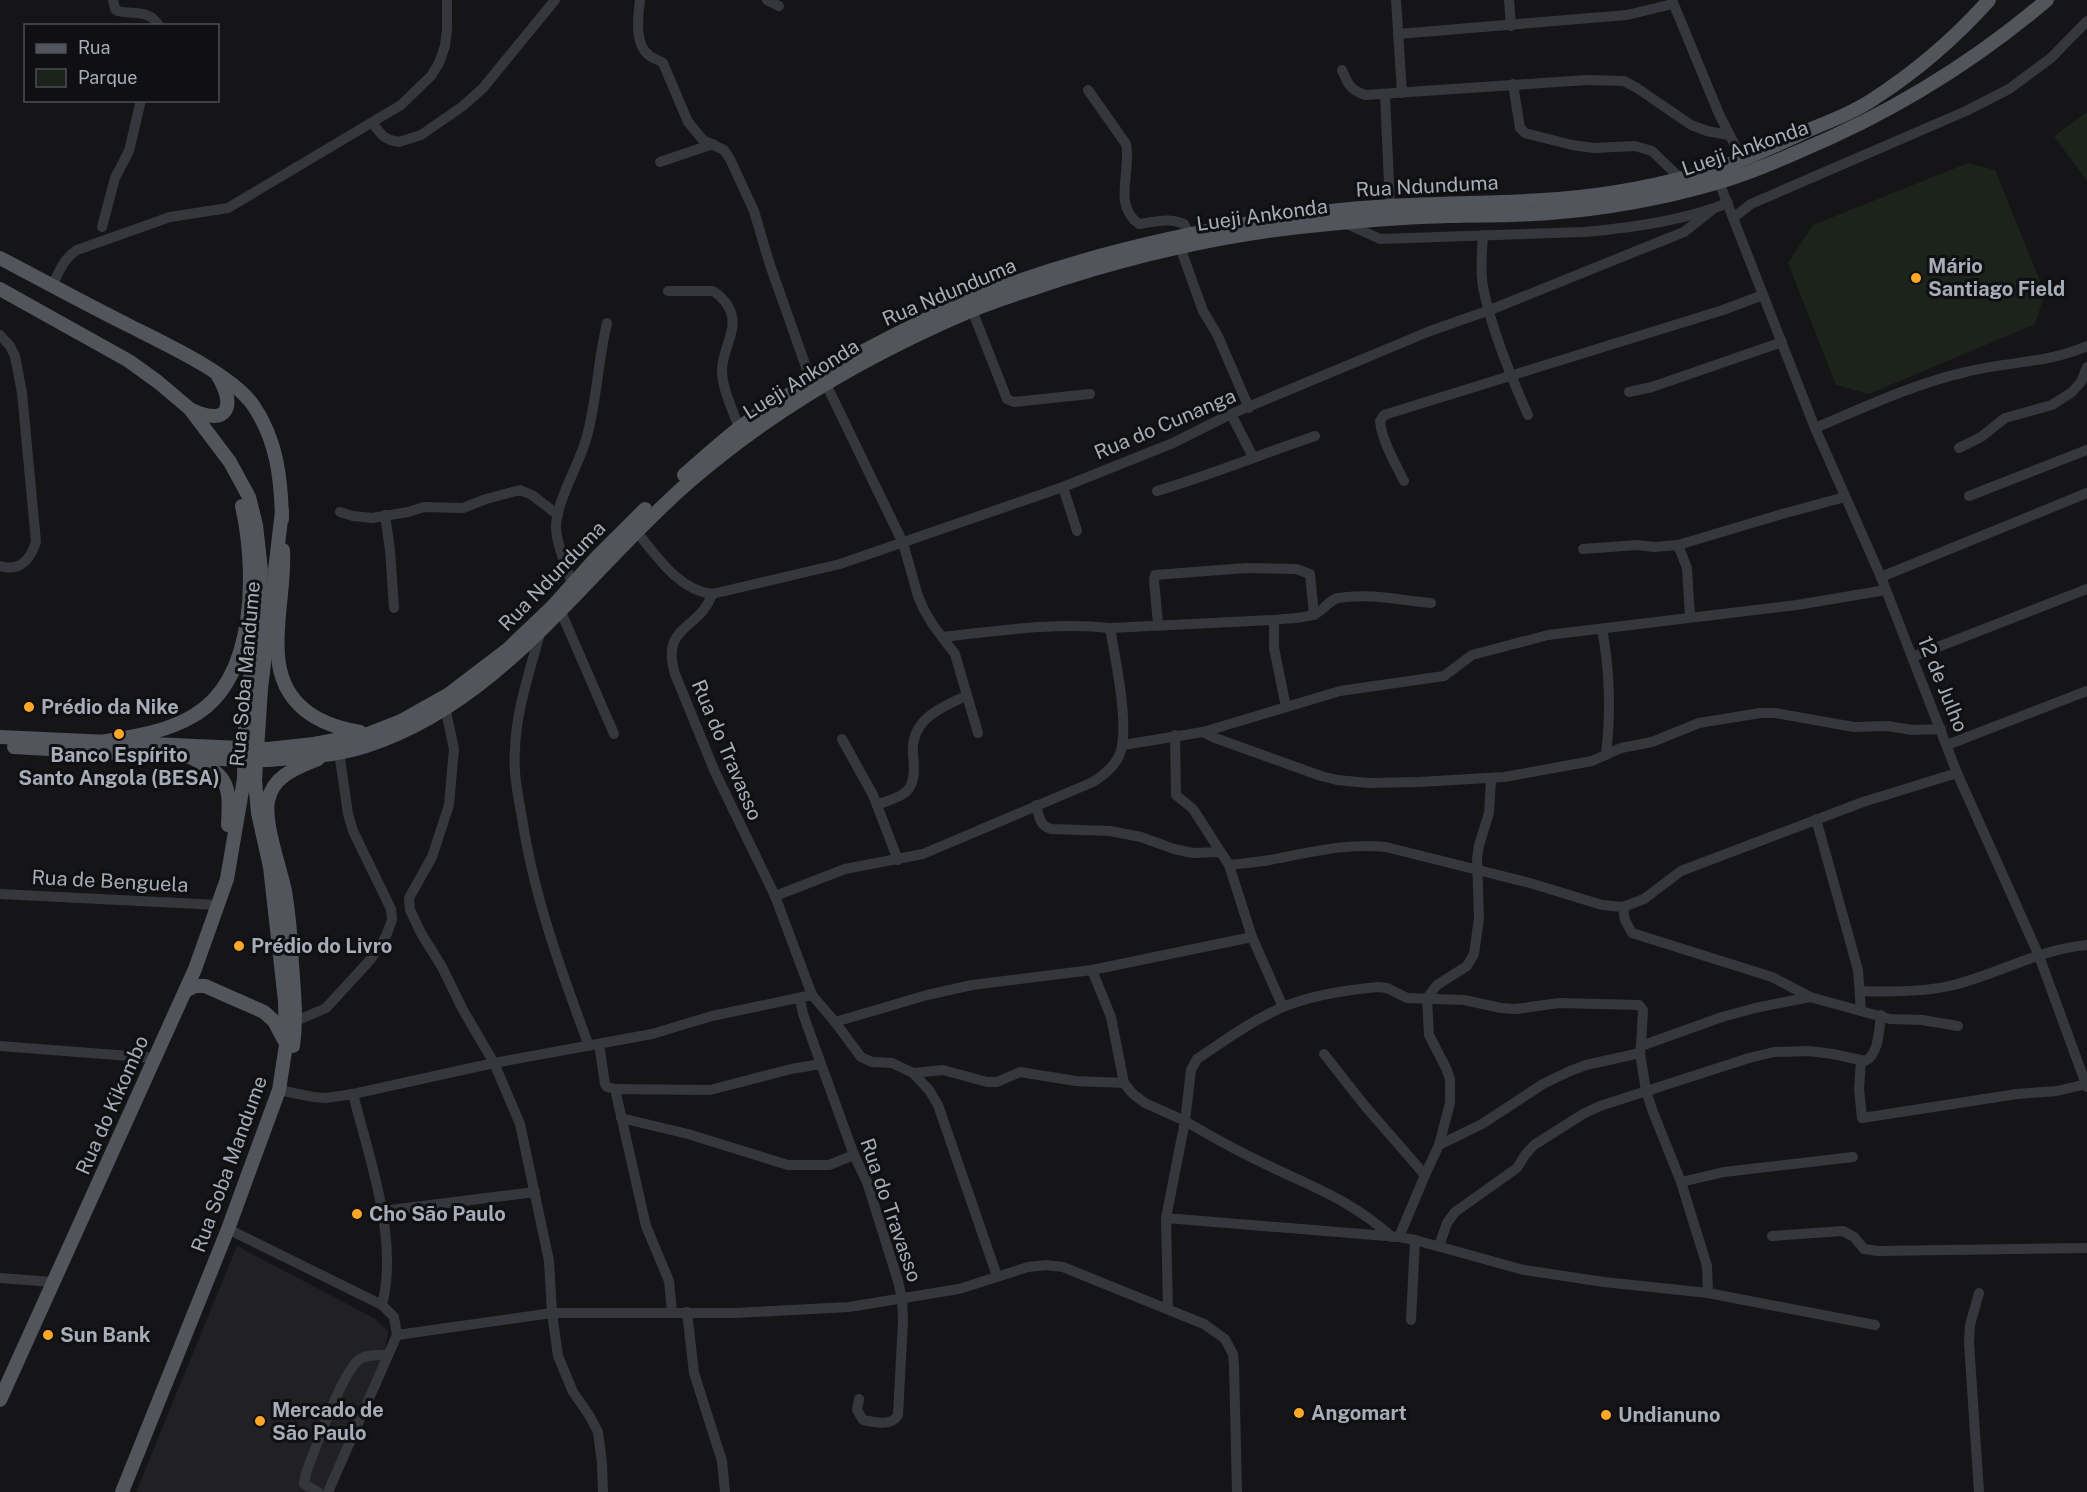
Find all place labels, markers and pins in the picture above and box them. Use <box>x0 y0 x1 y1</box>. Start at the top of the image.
place label: Mário Santiago Field <box>1928 254 2065 301</box>
marker: Mário Santiago Field <box>1909 271 1923 285</box>
place label: Prédio da Nike <box>41 695 179 719</box>
marker: Prédio da Nike <box>22 700 36 714</box>
marker: Banco Espírito Santo Angola (BESA) <box>112 727 126 741</box>
place label: Banco Espírito Santo Angola (BESA) <box>18 743 220 790</box>
place label: Prédio do Livro <box>251 934 392 958</box>
marker: Prédio do Livro <box>232 939 246 953</box>
place label: Cho São Paulo <box>369 1202 506 1226</box>
marker: Cho São Paulo <box>350 1207 364 1221</box>
place label: Sun Bank <box>60 1323 151 1347</box>
marker: Sun Bank <box>41 1328 55 1342</box>
place label: Mercado de São Paulo <box>272 1398 384 1445</box>
place label: Angomart <box>1311 1401 1407 1425</box>
place label: Undianuno <box>1618 1403 1720 1427</box>
marker: Angomart <box>1292 1406 1306 1420</box>
marker: Undianuno <box>1599 1408 1613 1422</box>
marker: Mercado de São Paulo <box>253 1414 267 1428</box>

